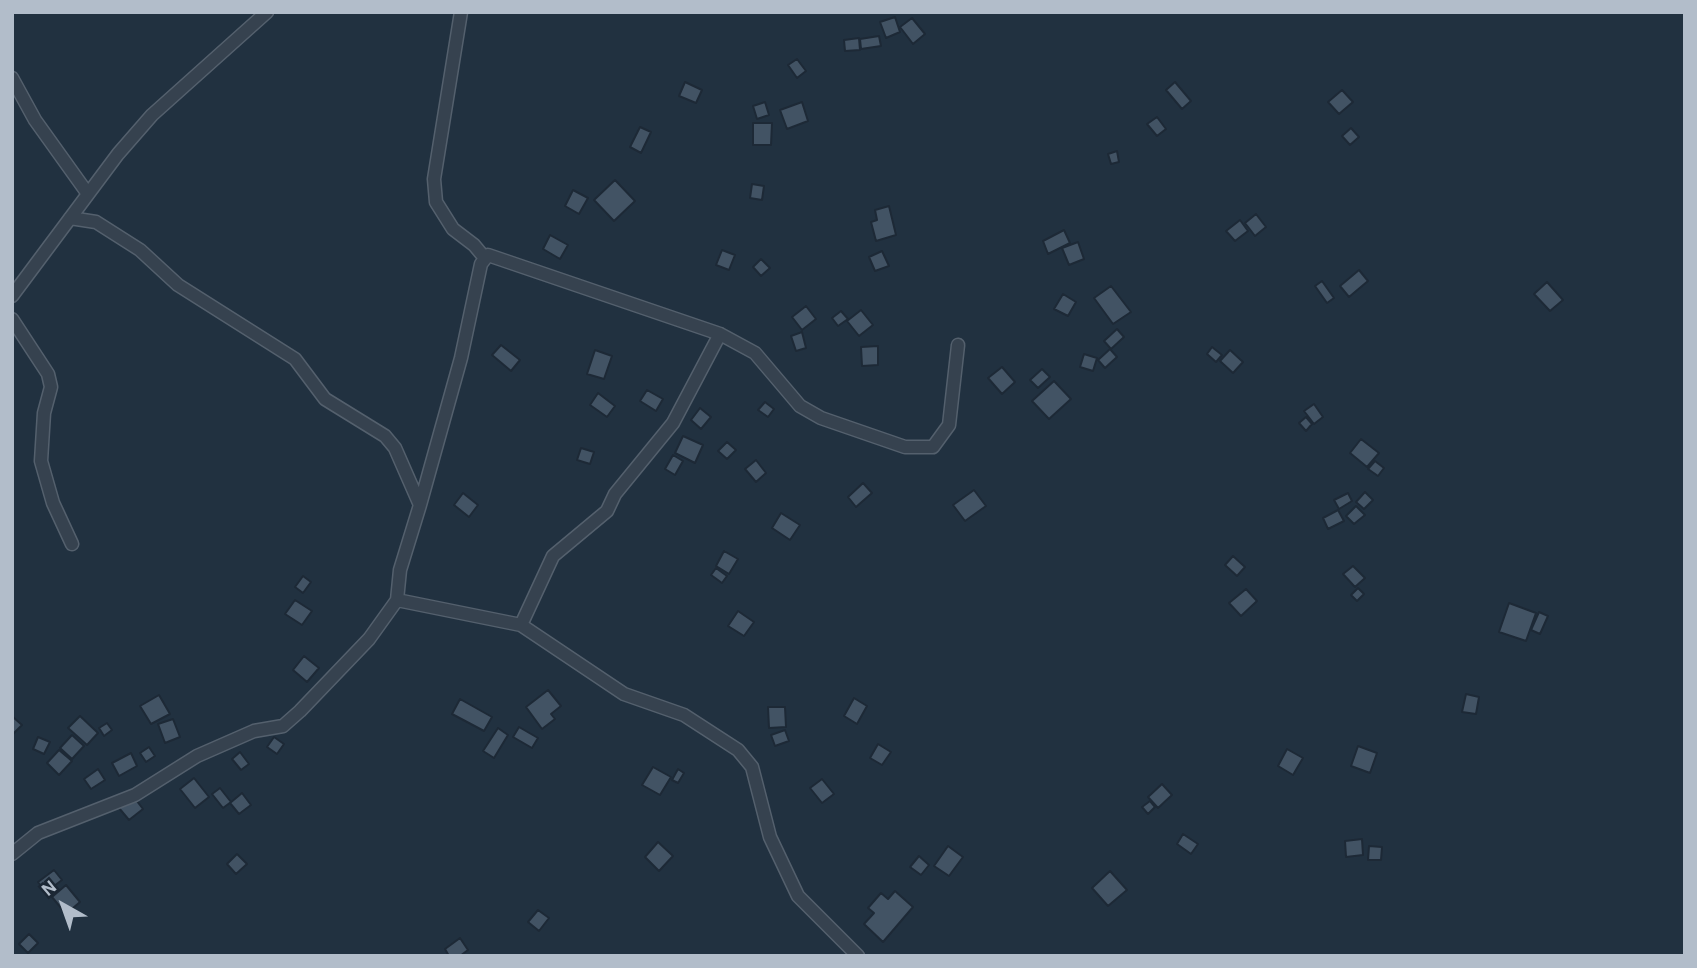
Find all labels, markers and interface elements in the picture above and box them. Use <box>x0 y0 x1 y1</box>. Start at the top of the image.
north arrow <box>28 870 98 940</box>
text: N <box>38 877 60 900</box>

